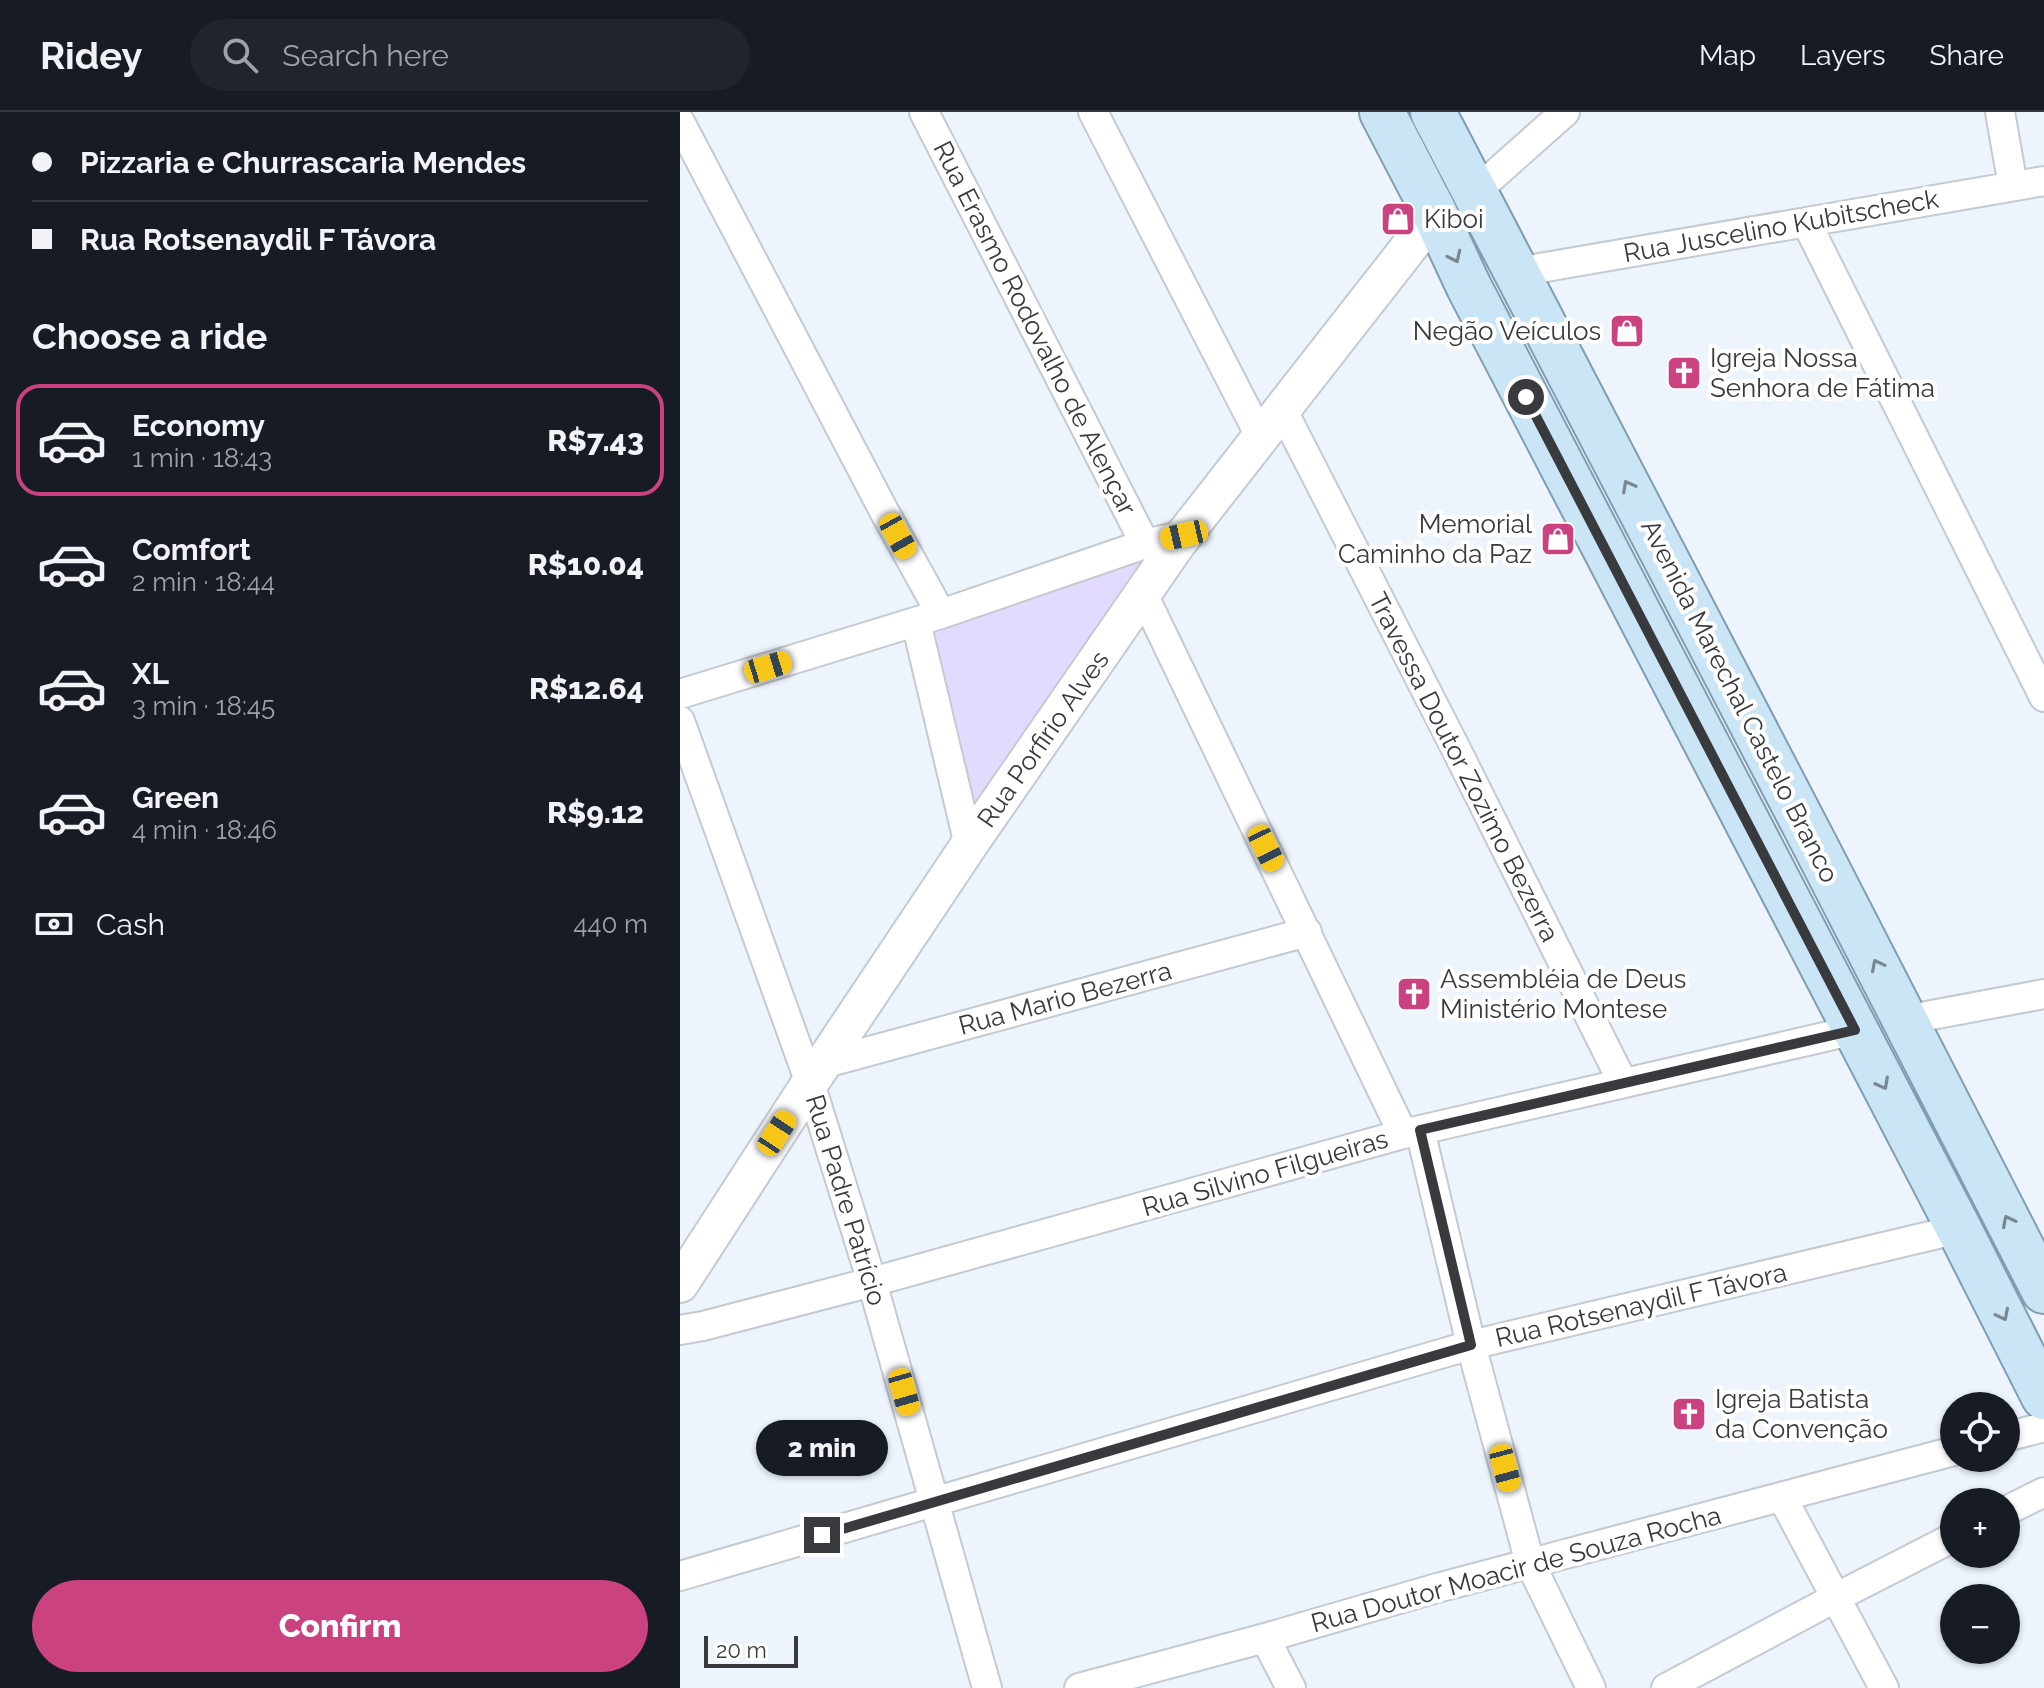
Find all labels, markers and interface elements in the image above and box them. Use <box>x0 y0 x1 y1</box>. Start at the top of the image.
search box <box>190 19 750 91</box>
text: Ridey <box>40 33 142 78</box>
icon: search <box>218 33 262 77</box>
text: Search here <box>282 38 449 73</box>
text: Map <box>1699 39 1756 72</box>
text: Layers <box>1800 39 1886 72</box>
text: Share <box>1930 39 2004 72</box>
street label: Rua Erasmo Rodovalho de Alençar <box>927 136 1143 520</box>
text: Pizzaria e Churrascaria Mendes <box>80 145 526 180</box>
street label: Rua Juscelino Kubitscheck <box>1621 183 1941 269</box>
shop icon: Kiboi <box>1379 200 1417 238</box>
place label: Kiboi <box>1424 204 1484 234</box>
text: Rua Rotsenaydil F Távora <box>80 222 436 257</box>
one-way arrow <box>1445 248 1461 263</box>
shop icon: Negão Veículos <box>1608 312 1646 350</box>
text: Choose a ride <box>32 315 267 357</box>
place label: Negão Veículos <box>1413 316 1601 346</box>
place label: Igreja Nossa Senhora de Fátima <box>1710 343 1935 403</box>
church icon: Igreja Nossa Senhora de Fátima <box>1665 354 1703 392</box>
route start <box>1508 379 1544 415</box>
icon: car <box>36 404 108 476</box>
text: Economy <box>132 408 265 443</box>
text: R$7.43 <box>547 423 644 458</box>
text: 1 min · 18:43 <box>132 443 272 473</box>
one-way arrow <box>1623 479 1638 494</box>
car <box>876 509 920 563</box>
place label: Memorial Caminho da Paz <box>1338 509 1533 569</box>
street label: Avenida Marechal Castelo Branco <box>1635 515 1845 887</box>
car <box>1158 518 1210 552</box>
shop icon: Memorial Caminho da Paz <box>1539 520 1577 558</box>
icon: car <box>36 528 108 600</box>
text: Comfort <box>132 532 251 567</box>
text: R$10.04 <box>528 547 644 582</box>
text: 2 min · 18:44 <box>132 567 275 597</box>
street label: Travessa Doutor Zozimo Bezerra <box>1363 587 1565 947</box>
street label: Rua Porfirio Alves <box>971 645 1115 833</box>
car <box>742 649 794 685</box>
icon: car <box>36 652 108 724</box>
text: XL <box>132 656 169 691</box>
text: R$12.64 <box>529 671 644 706</box>
text: 3 min · 18:45 <box>132 691 275 721</box>
icon: car <box>36 776 108 848</box>
text: Green <box>132 780 219 815</box>
text: R$9.12 <box>547 795 644 830</box>
text: 4 min · 18:46 <box>132 815 277 845</box>
car <box>1245 821 1287 875</box>
icon: cash <box>32 902 76 946</box>
text: Cash <box>96 907 165 942</box>
text: 440 m <box>573 909 648 939</box>
street label: Rua Mario Bezerra <box>955 955 1175 1041</box>
one-way arrow <box>1871 959 1886 974</box>
place label: Assembléia de Deus Ministério Montese <box>1440 964 1686 1024</box>
church icon: Assembléia de Deus Ministério Montese <box>1395 975 1433 1013</box>
one-way arrow <box>1874 1076 1889 1091</box>
street label: Rua Padre Patrício <box>800 1091 892 1309</box>
car <box>754 1106 800 1160</box>
street label: Rua Silvino Filgueiras <box>1139 1124 1391 1222</box>
one-way arrow <box>2003 1215 2018 1230</box>
street label: Rua Rotsenaydil F Távora <box>1492 1257 1790 1353</box>
one-way arrow <box>1993 1307 2008 1322</box>
car <box>886 1366 922 1418</box>
place label: Igreja Batista da Convenção <box>1715 1384 1888 1444</box>
map controls <box>1940 1392 2020 1664</box>
button: locate <box>1940 1392 2020 1472</box>
church icon: Igreja Batista da Convenção <box>1670 1395 1708 1433</box>
callout: 2 min <box>756 1419 888 1475</box>
text: 2 min <box>788 1433 856 1463</box>
car <box>1487 1442 1523 1494</box>
button: + <box>1940 1488 2020 1568</box>
street label: Rua Doutor Moacir de Souza Rocha <box>1308 1500 1724 1638</box>
route end <box>804 1517 840 1553</box>
button: Confirm <box>32 1580 648 1672</box>
button: − <box>1940 1584 2020 1664</box>
scale bar <box>704 1632 798 1668</box>
text: 20 m <box>716 1637 767 1663</box>

